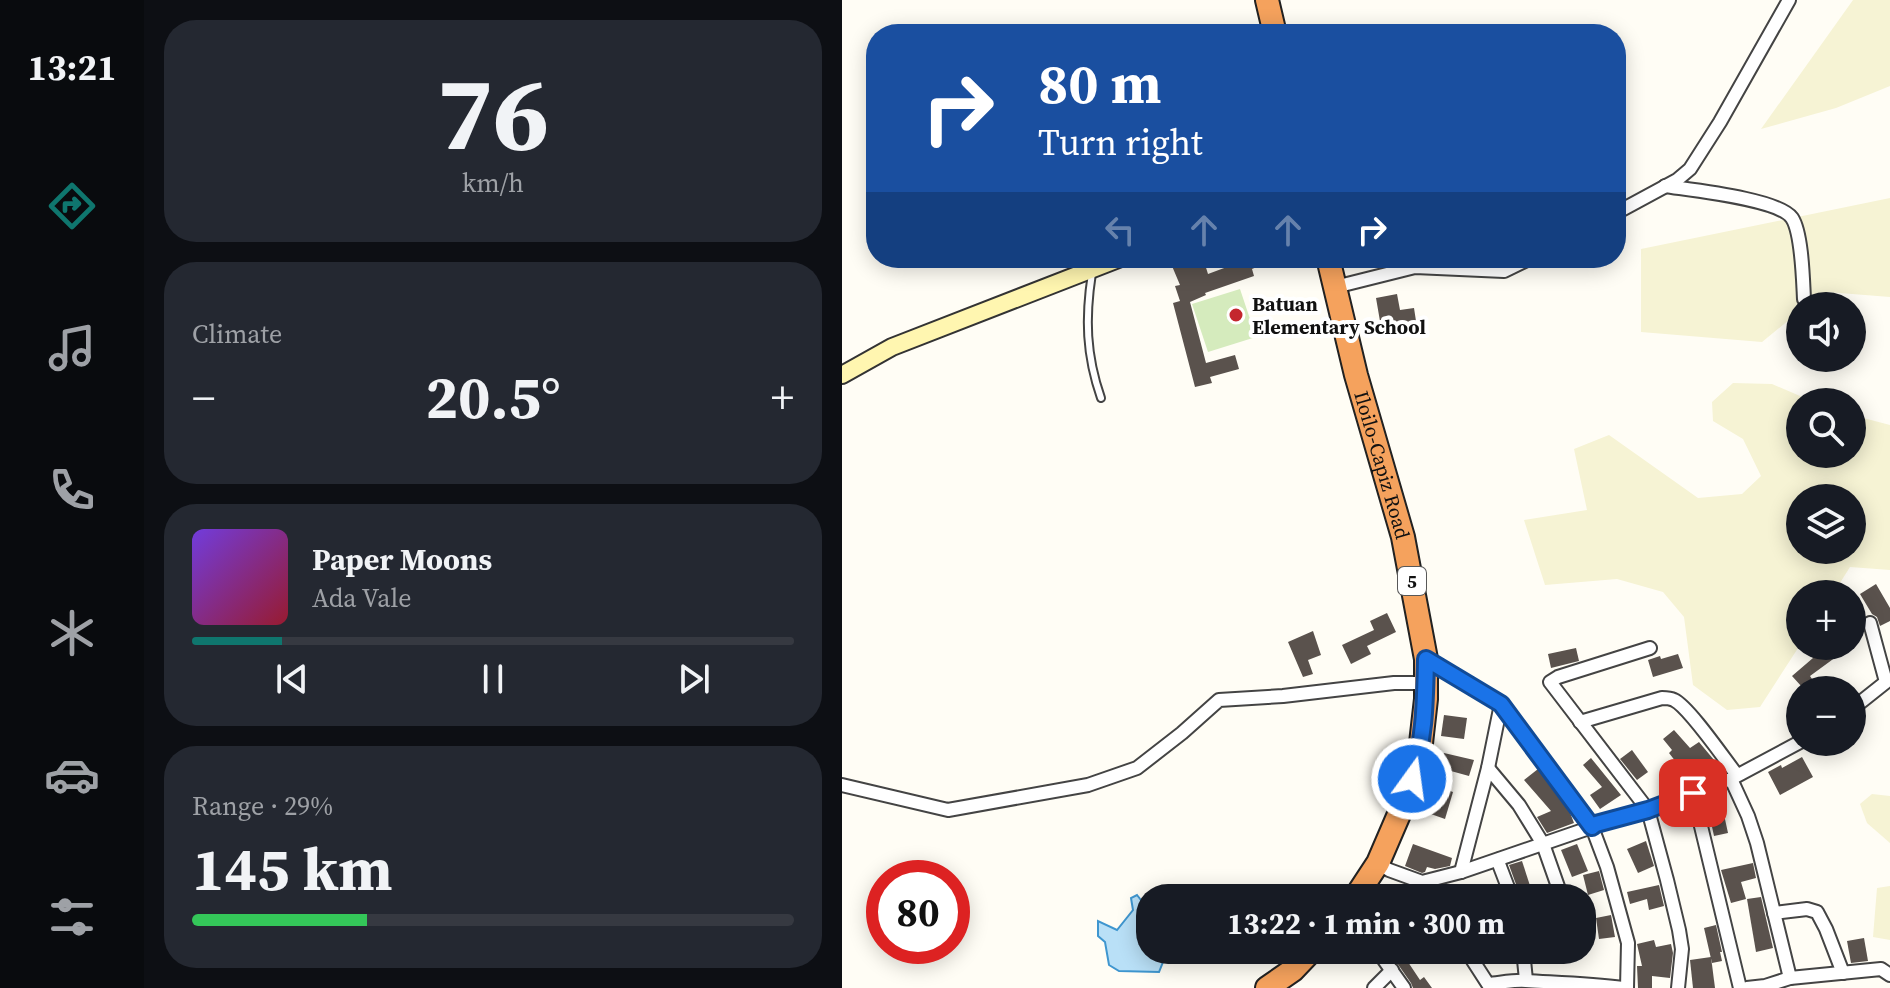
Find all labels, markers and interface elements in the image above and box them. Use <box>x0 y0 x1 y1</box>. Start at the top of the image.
text: 76 <box>437 41 549 184</box>
text: 13:21 <box>28 43 116 92</box>
text: 80 m <box>1038 45 1161 122</box>
icon: right <box>906 56 1010 160</box>
text: Turn right <box>1038 118 1203 167</box>
text: km/h <box>462 165 524 201</box>
icon: directions <box>44 178 100 234</box>
icon: left <box>1098 208 1142 252</box>
icon: ahead <box>1182 208 1226 252</box>
icon: ahead <box>1266 208 1310 252</box>
icon: right <box>1350 208 1394 252</box>
place label: Batuan Elementary School <box>1252 290 1426 341</box>
map controls <box>1786 292 1866 756</box>
button: sound <box>1786 292 1866 372</box>
marker: Batuan Elementary School <box>1227 306 1245 324</box>
text: Climate <box>192 316 282 352</box>
icon: music <box>44 320 100 376</box>
text: 20.5° <box>425 356 561 438</box>
text: − <box>192 367 215 428</box>
text: + <box>771 367 794 428</box>
street label: Iloilo-Capiz Road <box>1347 388 1417 543</box>
button: search <box>1786 388 1866 468</box>
icon: phone <box>44 462 100 518</box>
button: layers <box>1786 484 1866 564</box>
text: Paper Moons <box>312 539 492 580</box>
road number: 5 <box>1398 567 1426 595</box>
text: Ada Vale <box>312 580 411 616</box>
button: + <box>1786 580 1866 660</box>
icon: climate <box>44 605 100 661</box>
icon: previous <box>270 657 314 701</box>
icon: pause <box>471 657 515 701</box>
icon: next <box>672 657 716 701</box>
button: − <box>1786 676 1866 756</box>
position arrow <box>1370 737 1454 821</box>
icon: car <box>44 747 100 803</box>
pin <box>1659 759 1727 827</box>
icon: arrive <box>1671 771 1715 815</box>
text: Range · 29% <box>192 788 333 824</box>
text: 145 km <box>192 828 393 910</box>
speed limit sign: 80 <box>866 860 970 964</box>
icon: filters <box>44 889 100 945</box>
text: 13:22 · 1 min · 300 m <box>1227 903 1505 944</box>

